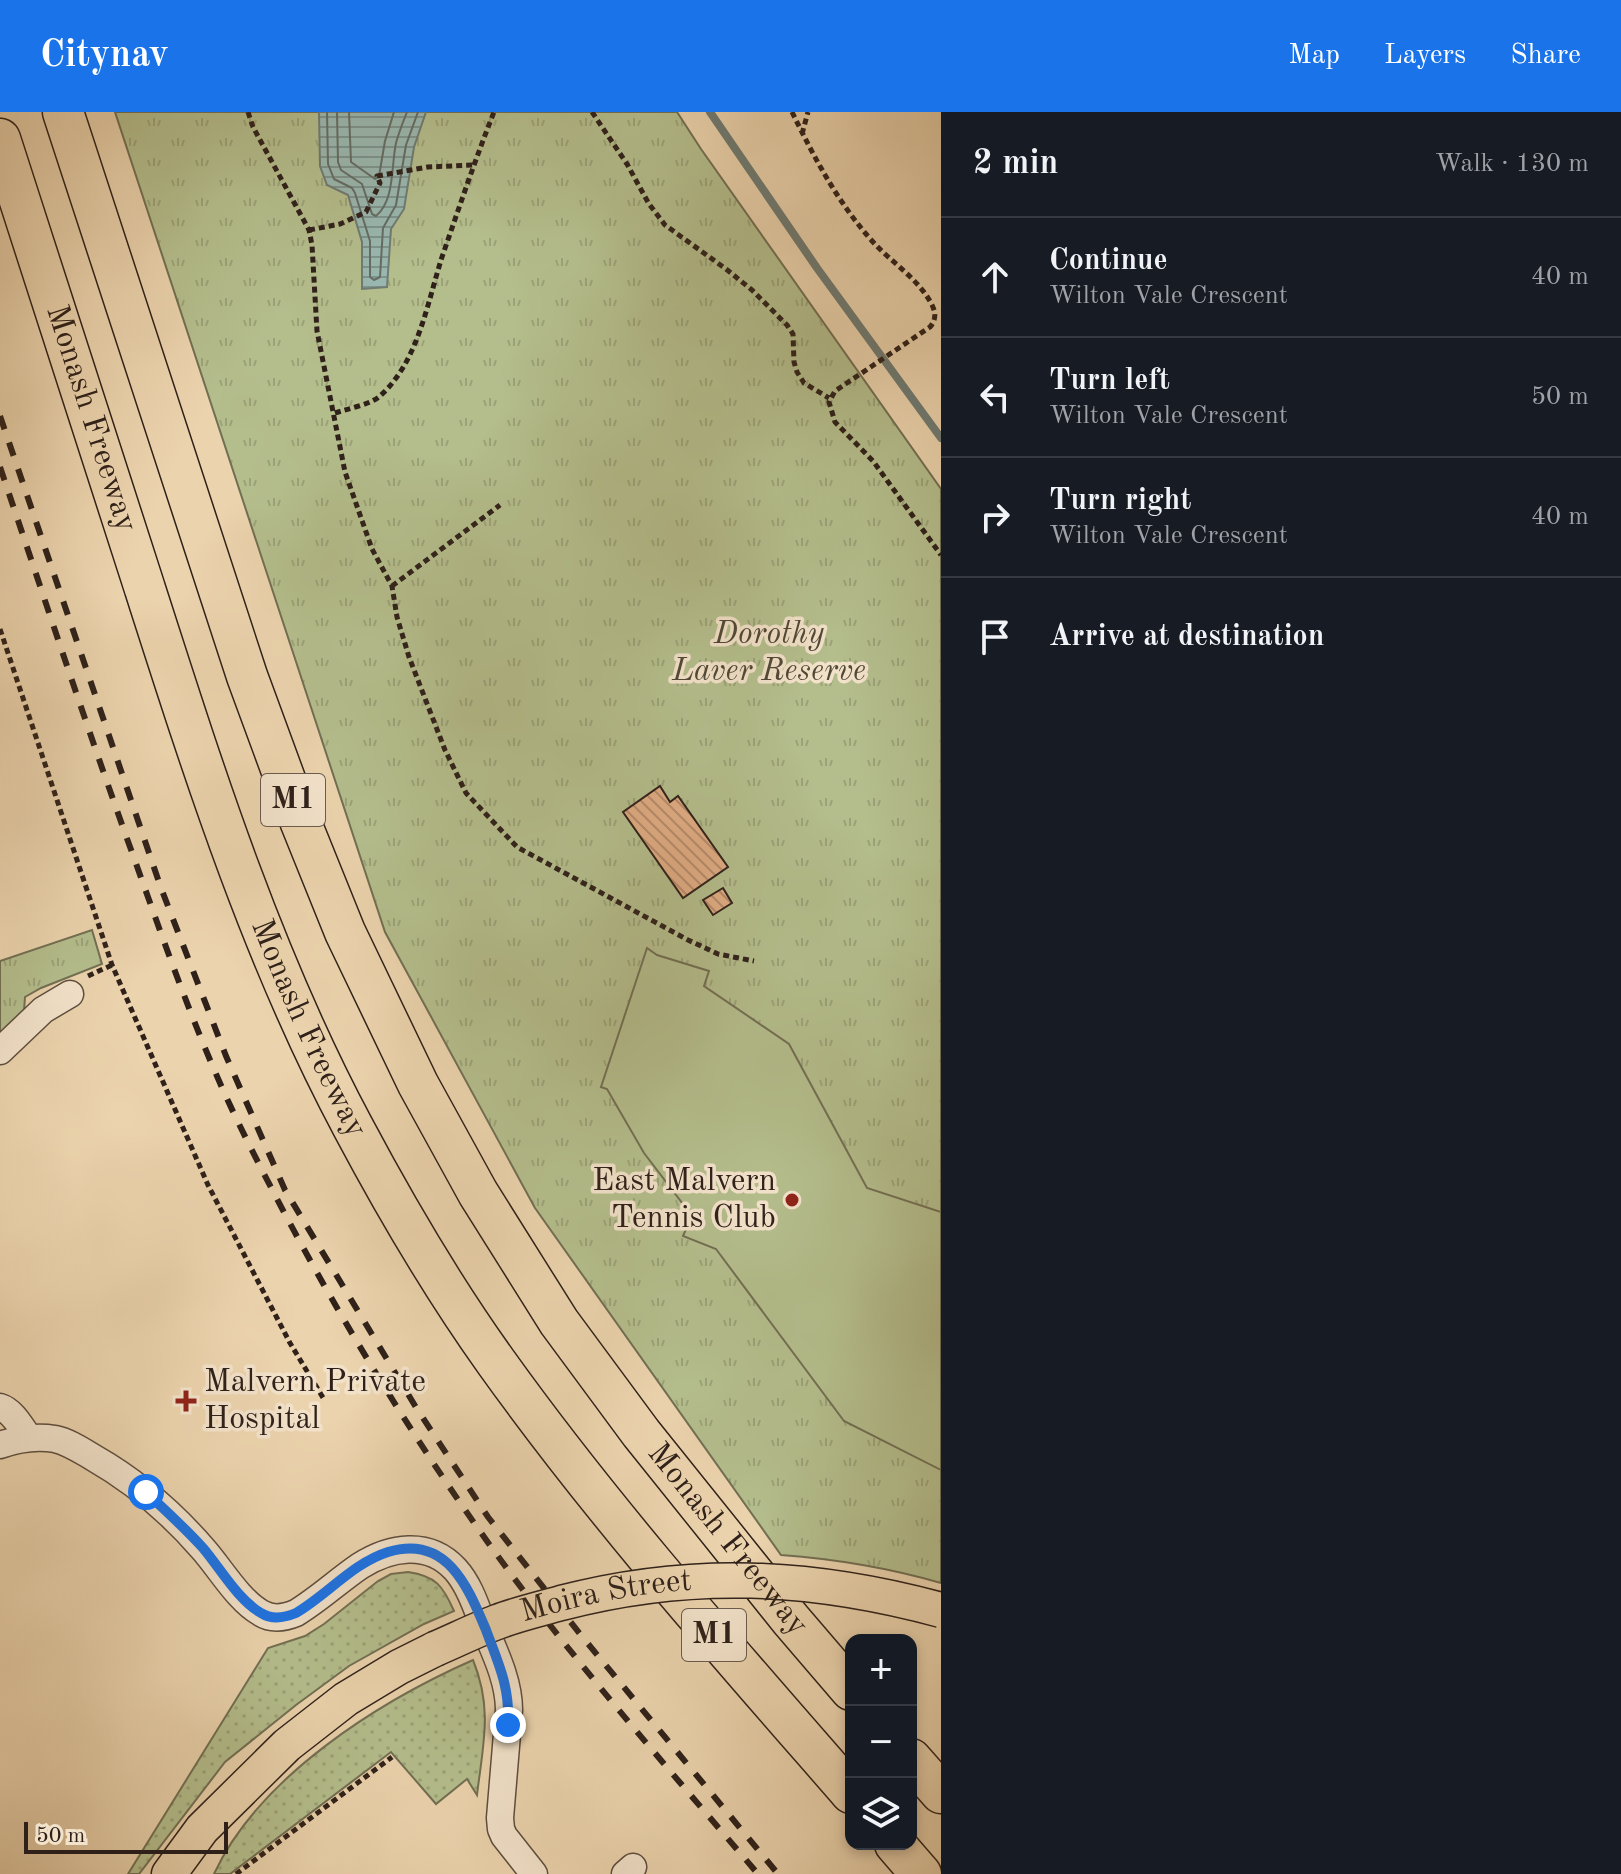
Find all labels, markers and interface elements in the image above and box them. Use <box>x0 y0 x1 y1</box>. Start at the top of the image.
text: Citynav <box>40 37 169 75</box>
text: Map <box>1288 42 1340 70</box>
text: Layers <box>1384 42 1466 70</box>
text: Share <box>1510 42 1581 70</box>
text: 2 min <box>973 147 1058 181</box>
text: Walk · 130 m <box>1435 151 1589 177</box>
text: Continue <box>1049 246 1168 276</box>
icon: ahead <box>973 255 1017 299</box>
text: 40 m <box>1531 264 1589 290</box>
text: Wilton Vale Crescent <box>1049 283 1288 309</box>
street label: Monash Freeway <box>39 301 142 536</box>
text: Turn left <box>1049 366 1170 396</box>
icon: left <box>973 375 1017 419</box>
text: 50 m <box>1531 384 1589 410</box>
text: Wilton Vale Crescent <box>1049 403 1288 429</box>
text: Turn right <box>1049 486 1191 516</box>
icon: right <box>973 495 1017 539</box>
text: 40 m <box>1531 504 1589 530</box>
text: Wilton Vale Crescent <box>1049 523 1288 549</box>
icon: arrive <box>973 615 1017 659</box>
park label: Dorothy Laver Reserve <box>671 619 866 688</box>
text: Arrive at destination <box>1049 622 1324 652</box>
road number: M1 <box>261 774 325 826</box>
street label: Monash Freeway <box>244 915 372 1143</box>
place label: East Malvern Tennis Club <box>592 1166 776 1235</box>
marker: East Malvern Tennis Club <box>783 1191 801 1209</box>
place label: Malvern Private Hospital <box>204 1367 426 1436</box>
marker: Malvern Private Hospital <box>175 1390 197 1412</box>
street label: Monash Freeway <box>640 1438 813 1642</box>
route start <box>128 1474 164 1510</box>
street label: Moira Street <box>517 1566 693 1629</box>
road number: M1 <box>682 1609 746 1661</box>
map controls <box>845 1634 917 1850</box>
button: + <box>845 1634 917 1706</box>
button: − <box>845 1706 917 1778</box>
route end <box>490 1707 526 1743</box>
button: layers <box>845 1778 917 1850</box>
scale bar <box>24 1818 228 1854</box>
text: 50 m <box>36 1825 85 1847</box>

